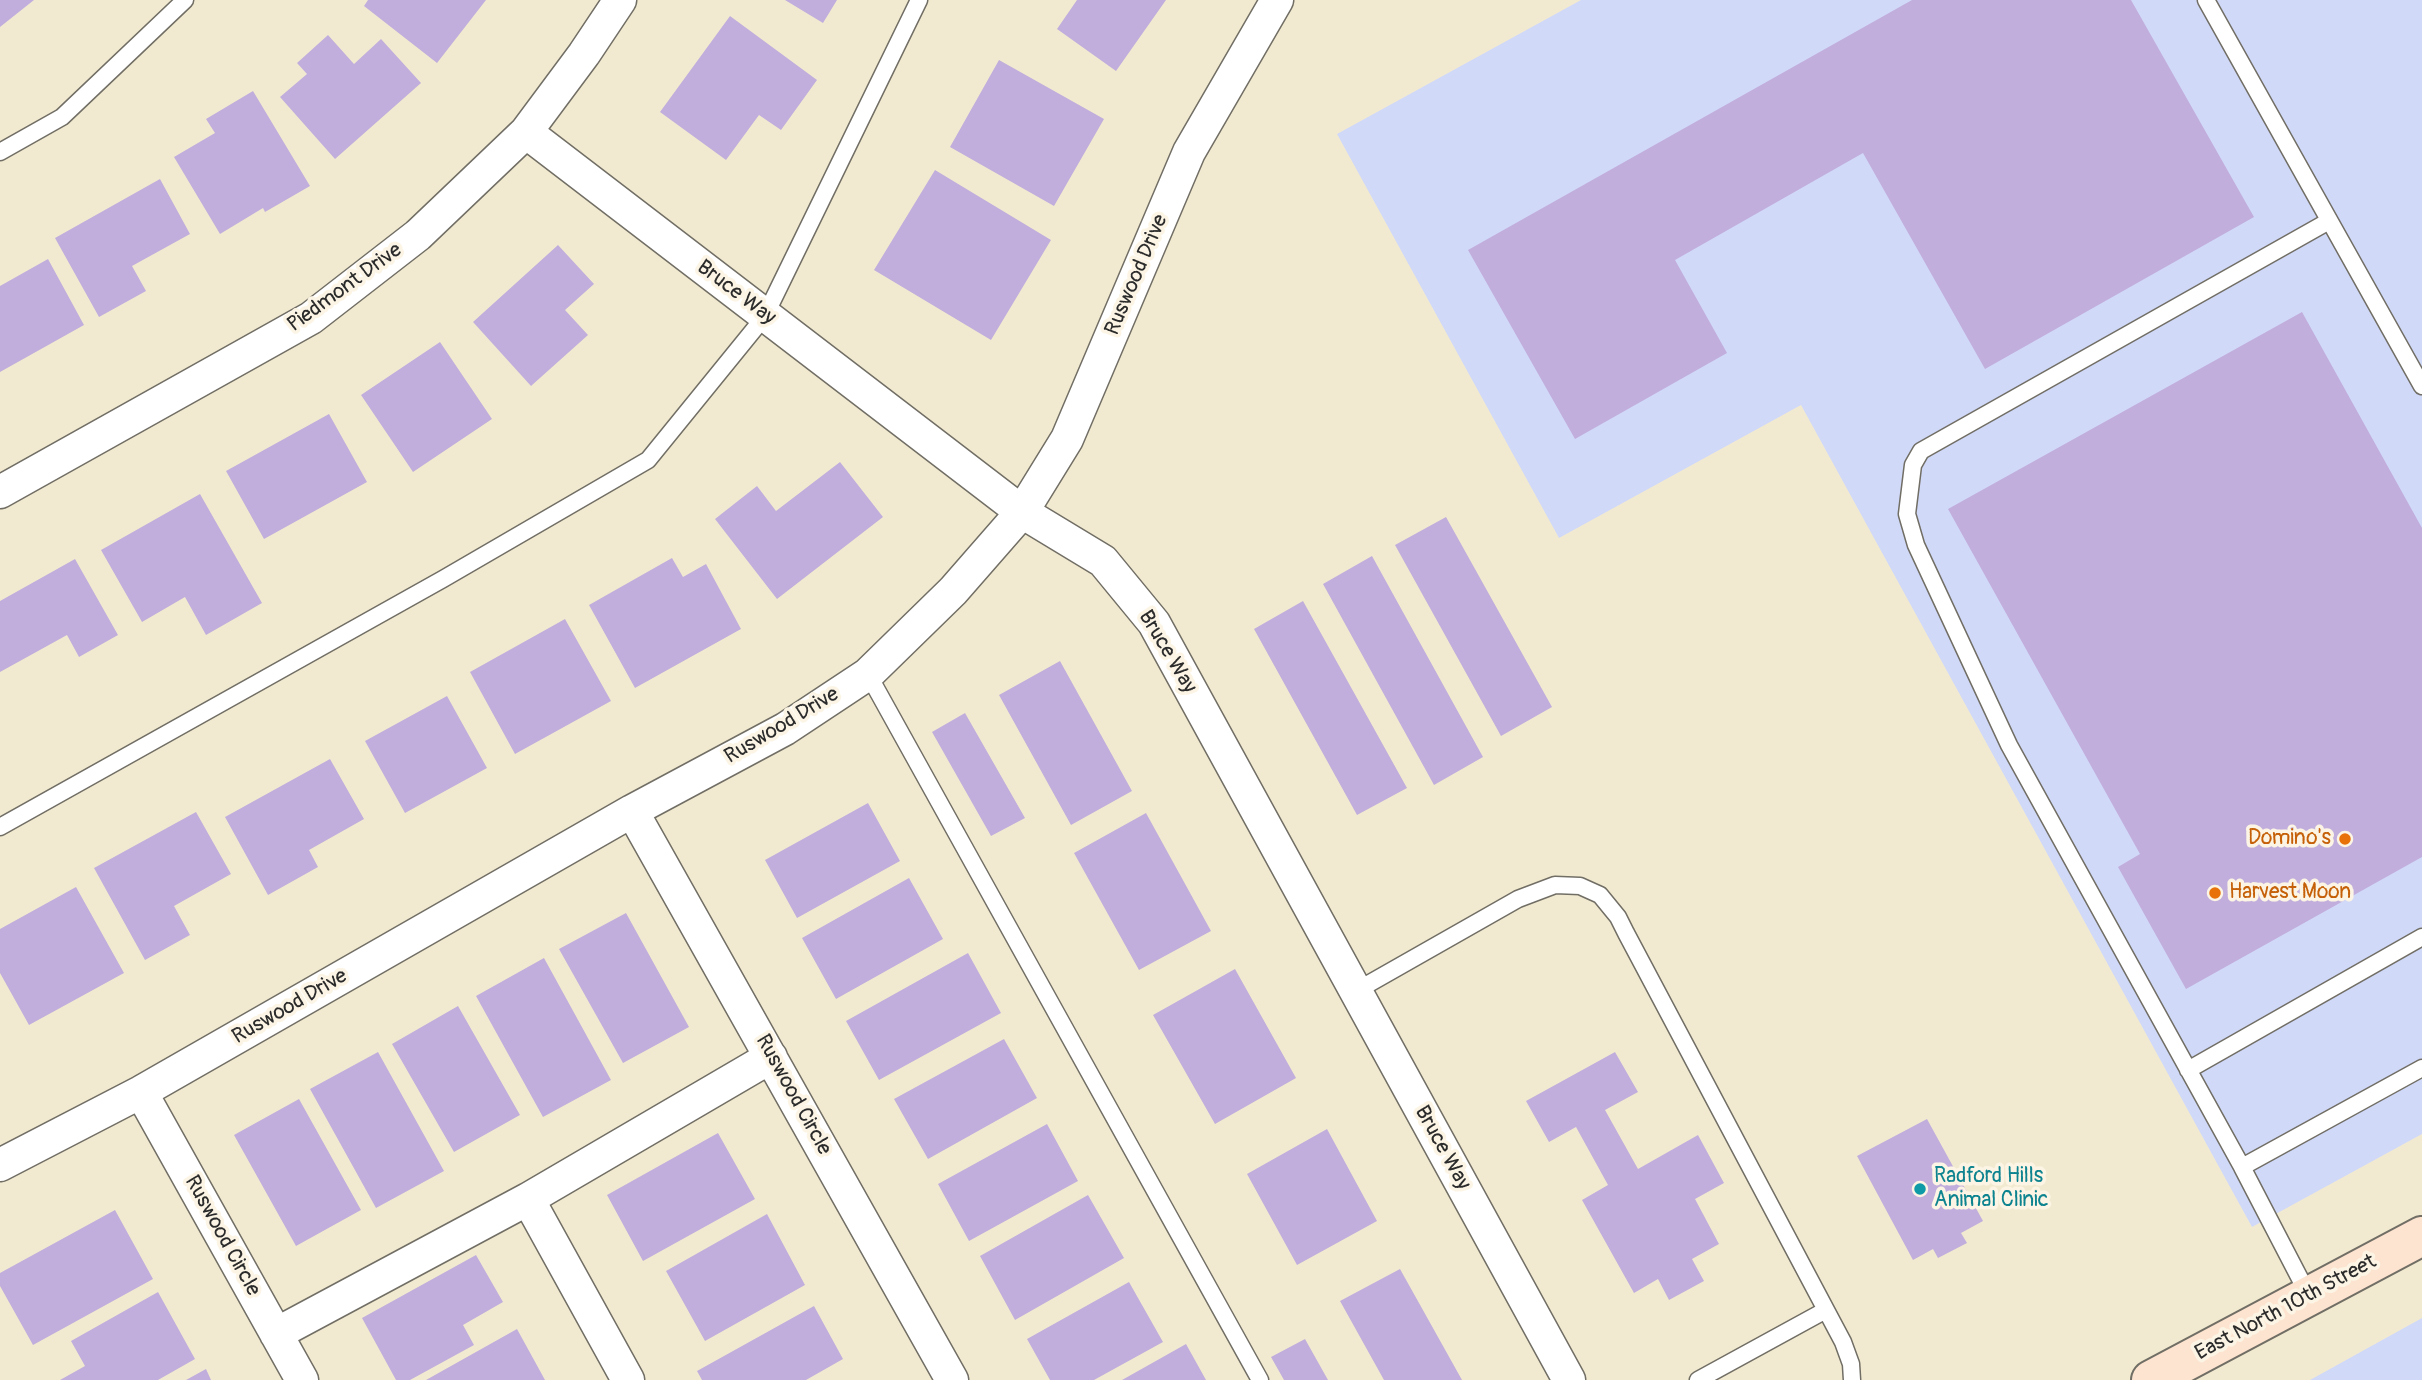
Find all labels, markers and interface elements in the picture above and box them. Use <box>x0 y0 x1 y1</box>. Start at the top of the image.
street label: Ruswood Drive <box>1100 211 1174 339</box>
street label: Piedmont Drive <box>283 238 407 338</box>
street label: Bruce Way <box>692 255 780 331</box>
street label: Bruce Way <box>1132 606 1202 698</box>
street label: Ruswood Drive <box>720 682 844 770</box>
place label: Domino's <box>2248 826 2331 852</box>
marker: Domino's <box>2337 831 2353 847</box>
place label: Harvest Moon <box>2229 880 2351 906</box>
marker: Harvest Moon <box>2207 885 2223 901</box>
street label: Ruswood Drive <box>228 964 352 1050</box>
street label: Ruswood Circle <box>750 1030 836 1160</box>
street label: Bruce Way <box>1409 1102 1475 1194</box>
place label: Radford Hills Animal Clinic <box>1934 1164 2048 1214</box>
street label: Ruswood Circle <box>179 1171 265 1301</box>
marker: Radford Hills Animal Clinic <box>1912 1181 1928 1197</box>
street label: East North 10th Street <box>2191 1250 2381 1366</box>

